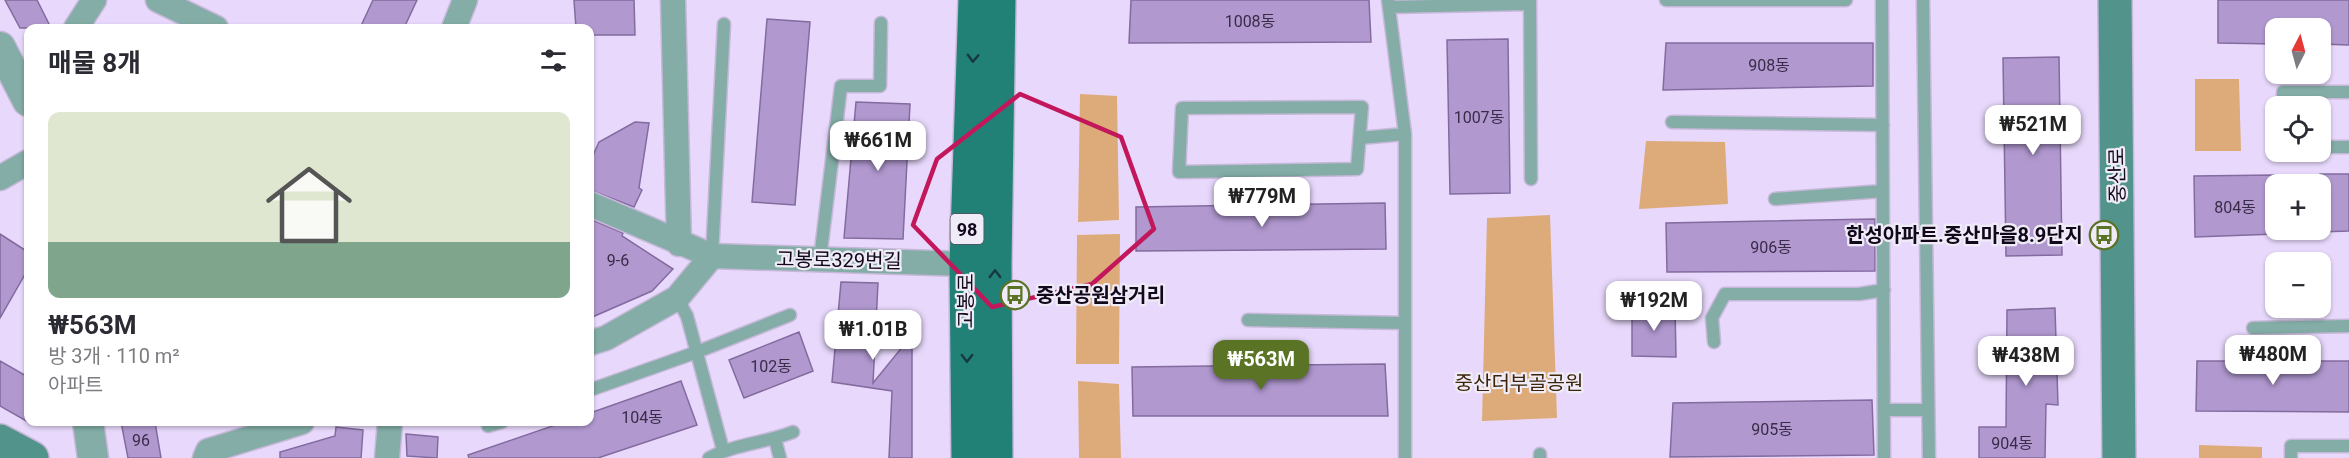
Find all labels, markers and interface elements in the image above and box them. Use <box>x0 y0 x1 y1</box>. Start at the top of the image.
house number: 1008동 <box>1225 12 1276 31</box>
north arrow <box>2265 18 2331 84</box>
map controls <box>2265 18 2331 318</box>
icon: filters <box>537 44 570 77</box>
text: 매물 8개 <box>48 48 141 78</box>
one-way arrow <box>967 54 980 63</box>
house number: 908동 <box>1748 56 1790 75</box>
button: locate <box>2265 96 2331 162</box>
pin: ₩521M <box>1991 105 2075 156</box>
house number: 1007동 <box>1454 108 1505 127</box>
text: ₩521M <box>1999 112 2067 136</box>
pin: ₩661M <box>836 121 920 172</box>
text: ₩661M <box>844 128 912 152</box>
street label: 중산로 <box>2105 147 2129 203</box>
icon: home <box>255 151 363 259</box>
button: + <box>2265 174 2331 240</box>
pin: ₩779M <box>1220 177 1304 228</box>
text: ₩779M <box>1228 184 1296 208</box>
house number: 804동 <box>2214 198 2256 217</box>
road number: 98 <box>950 214 984 244</box>
bus stop icon: 한성아파트.중산마을8.9단지 <box>2088 219 2120 251</box>
place label: 한성아파트.중산마을8.9단지 <box>1846 223 2083 247</box>
house number: 906동 <box>1750 238 1792 257</box>
street label: 고봉로329번길 <box>776 247 902 273</box>
house number: 9-6 <box>607 251 629 270</box>
button: − <box>2265 252 2331 318</box>
one-way arrow <box>989 269 1001 278</box>
street label: 고봉로 <box>954 273 978 329</box>
bus stop icon: 중산공원삼거리 <box>999 279 1031 311</box>
pin: ₩192M <box>1612 281 1696 332</box>
place label: 중산공원삼거리 <box>1036 283 1165 307</box>
text: ₩192M <box>1620 288 1688 312</box>
text: ₩563M <box>48 310 137 340</box>
pin: ₩1.01B <box>824 310 922 361</box>
text: ₩1.01B <box>838 317 908 341</box>
pin: ₩480M <box>2231 335 2315 386</box>
pin: ₩438M <box>1984 336 2068 387</box>
pin: ₩563M <box>1219 340 1303 391</box>
text: ₩480M <box>2239 342 2307 366</box>
text: ₩438M <box>1992 343 2060 367</box>
text: 방 3개 · 110 m² <box>48 344 180 368</box>
text: ₩563M <box>1227 347 1295 371</box>
one-way arrow <box>961 354 973 363</box>
house number: 102동 <box>750 357 792 376</box>
park label: 중산더부골공원 <box>1455 371 1583 395</box>
text: 아파트 <box>48 373 103 397</box>
house number: 104동 <box>621 408 663 427</box>
house number: 905동 <box>1751 420 1793 439</box>
house number: 96 <box>132 431 150 450</box>
house number: 904동 <box>1991 434 2033 453</box>

